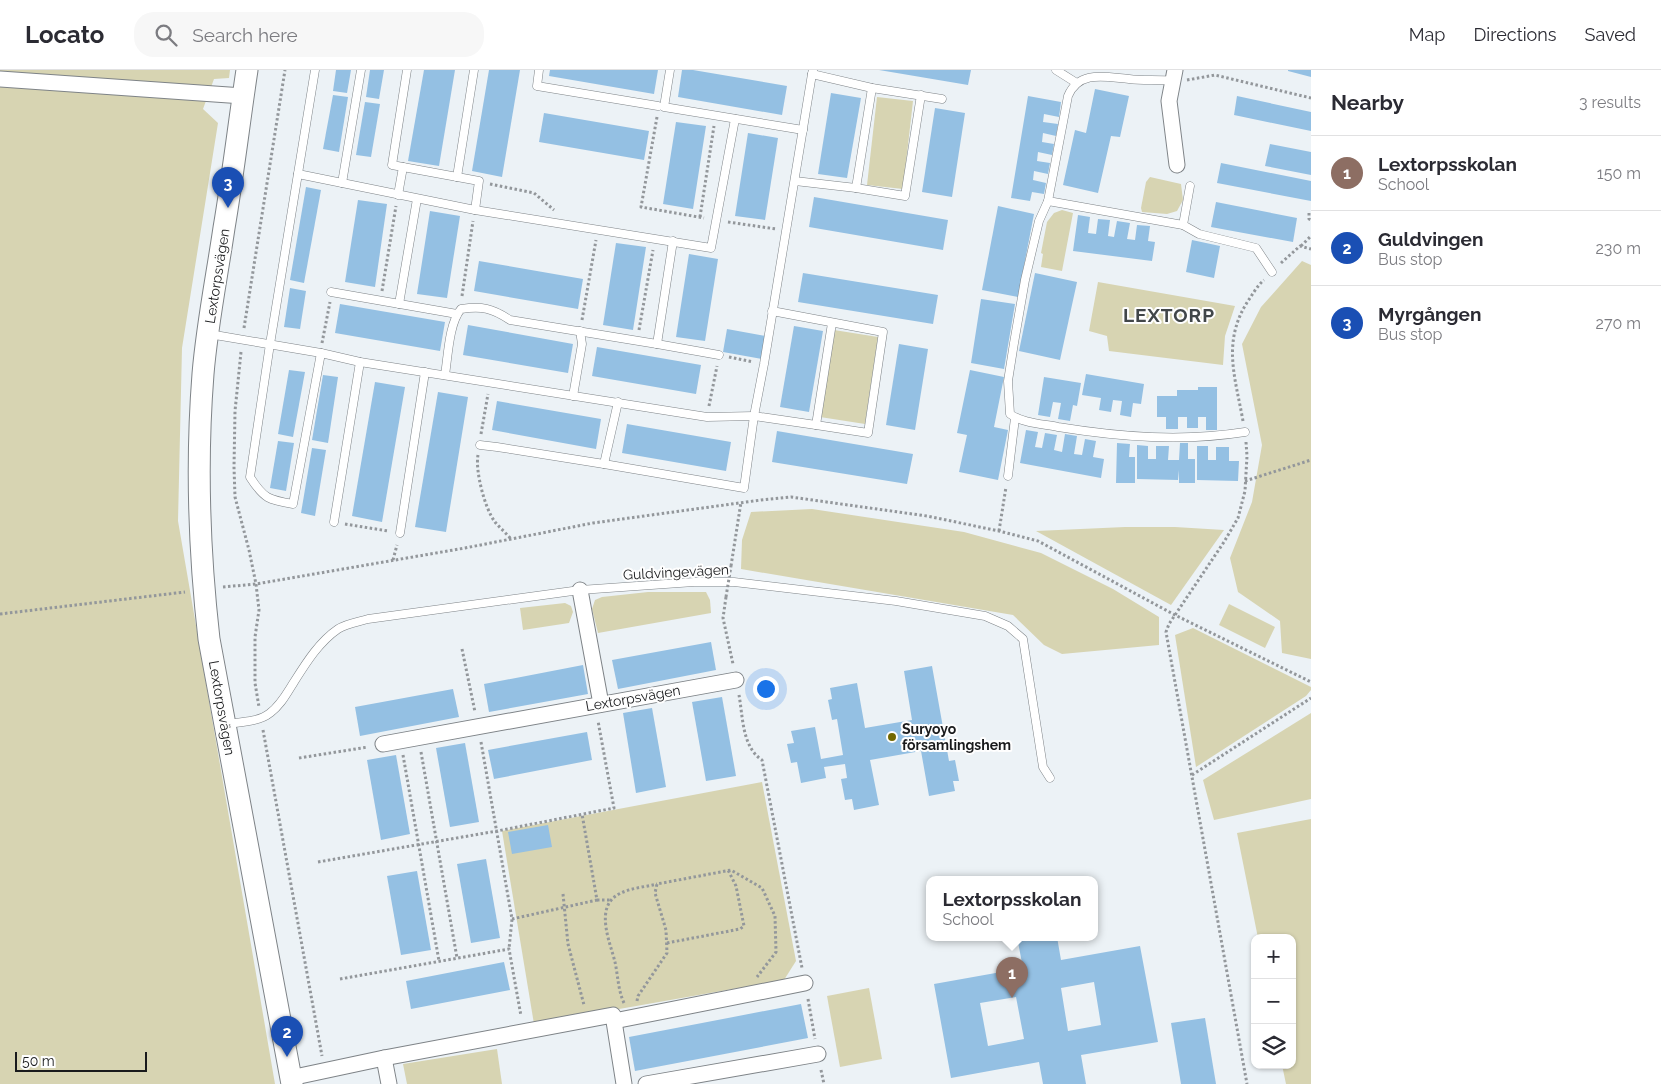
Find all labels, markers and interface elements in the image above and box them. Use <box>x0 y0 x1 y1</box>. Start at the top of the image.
search box <box>134 12 484 57</box>
text: Locato <box>25 20 104 49</box>
icon: search <box>152 21 180 49</box>
text: Search here <box>192 24 298 46</box>
text: Map <box>1409 24 1445 45</box>
text: Directions <box>1473 24 1557 45</box>
text: Saved <box>1585 24 1636 45</box>
text: Nearby <box>1331 90 1404 115</box>
text: 3 results <box>1579 93 1641 112</box>
text: Lextorpsskolan <box>1378 153 1517 175</box>
text: 1 <box>1343 164 1351 183</box>
text: 150 m <box>1597 164 1641 183</box>
pin: 3 <box>212 167 244 208</box>
text: School <box>1378 175 1429 194</box>
street label: Lextorpsvägen <box>202 227 232 325</box>
text: Guldvingen <box>1378 228 1483 250</box>
text: 2 <box>1342 239 1352 258</box>
text: 230 m <box>1596 239 1641 258</box>
text: Bus stop <box>1378 250 1442 269</box>
text: Myrgången <box>1378 303 1481 325</box>
district label: LEXTORP <box>1123 304 1215 326</box>
text: 3 <box>1343 314 1351 333</box>
text: 270 m <box>1596 314 1641 333</box>
text: Bus stop <box>1378 325 1442 344</box>
street label: Guldvingevägen <box>623 561 729 583</box>
street label: Lextorpsvägen <box>206 659 238 757</box>
your location <box>753 676 779 702</box>
street label: Lextorpsvägen <box>584 682 682 714</box>
place label: Suryoyo församlingshem <box>902 721 1011 753</box>
marker: Suryoyo församlingshem <box>886 731 898 743</box>
popup <box>926 876 1098 941</box>
text: Lextorpsskolan <box>943 888 1081 910</box>
text: School <box>943 910 994 929</box>
map controls <box>1251 934 1296 1069</box>
button: + <box>1251 934 1296 979</box>
pin: 1 <box>996 957 1028 998</box>
button: − <box>1251 979 1296 1024</box>
pin: 2 <box>271 1016 303 1057</box>
button: layers <box>1251 1024 1296 1069</box>
scale bar <box>15 1049 148 1072</box>
text: 50 m <box>22 1053 55 1069</box>

